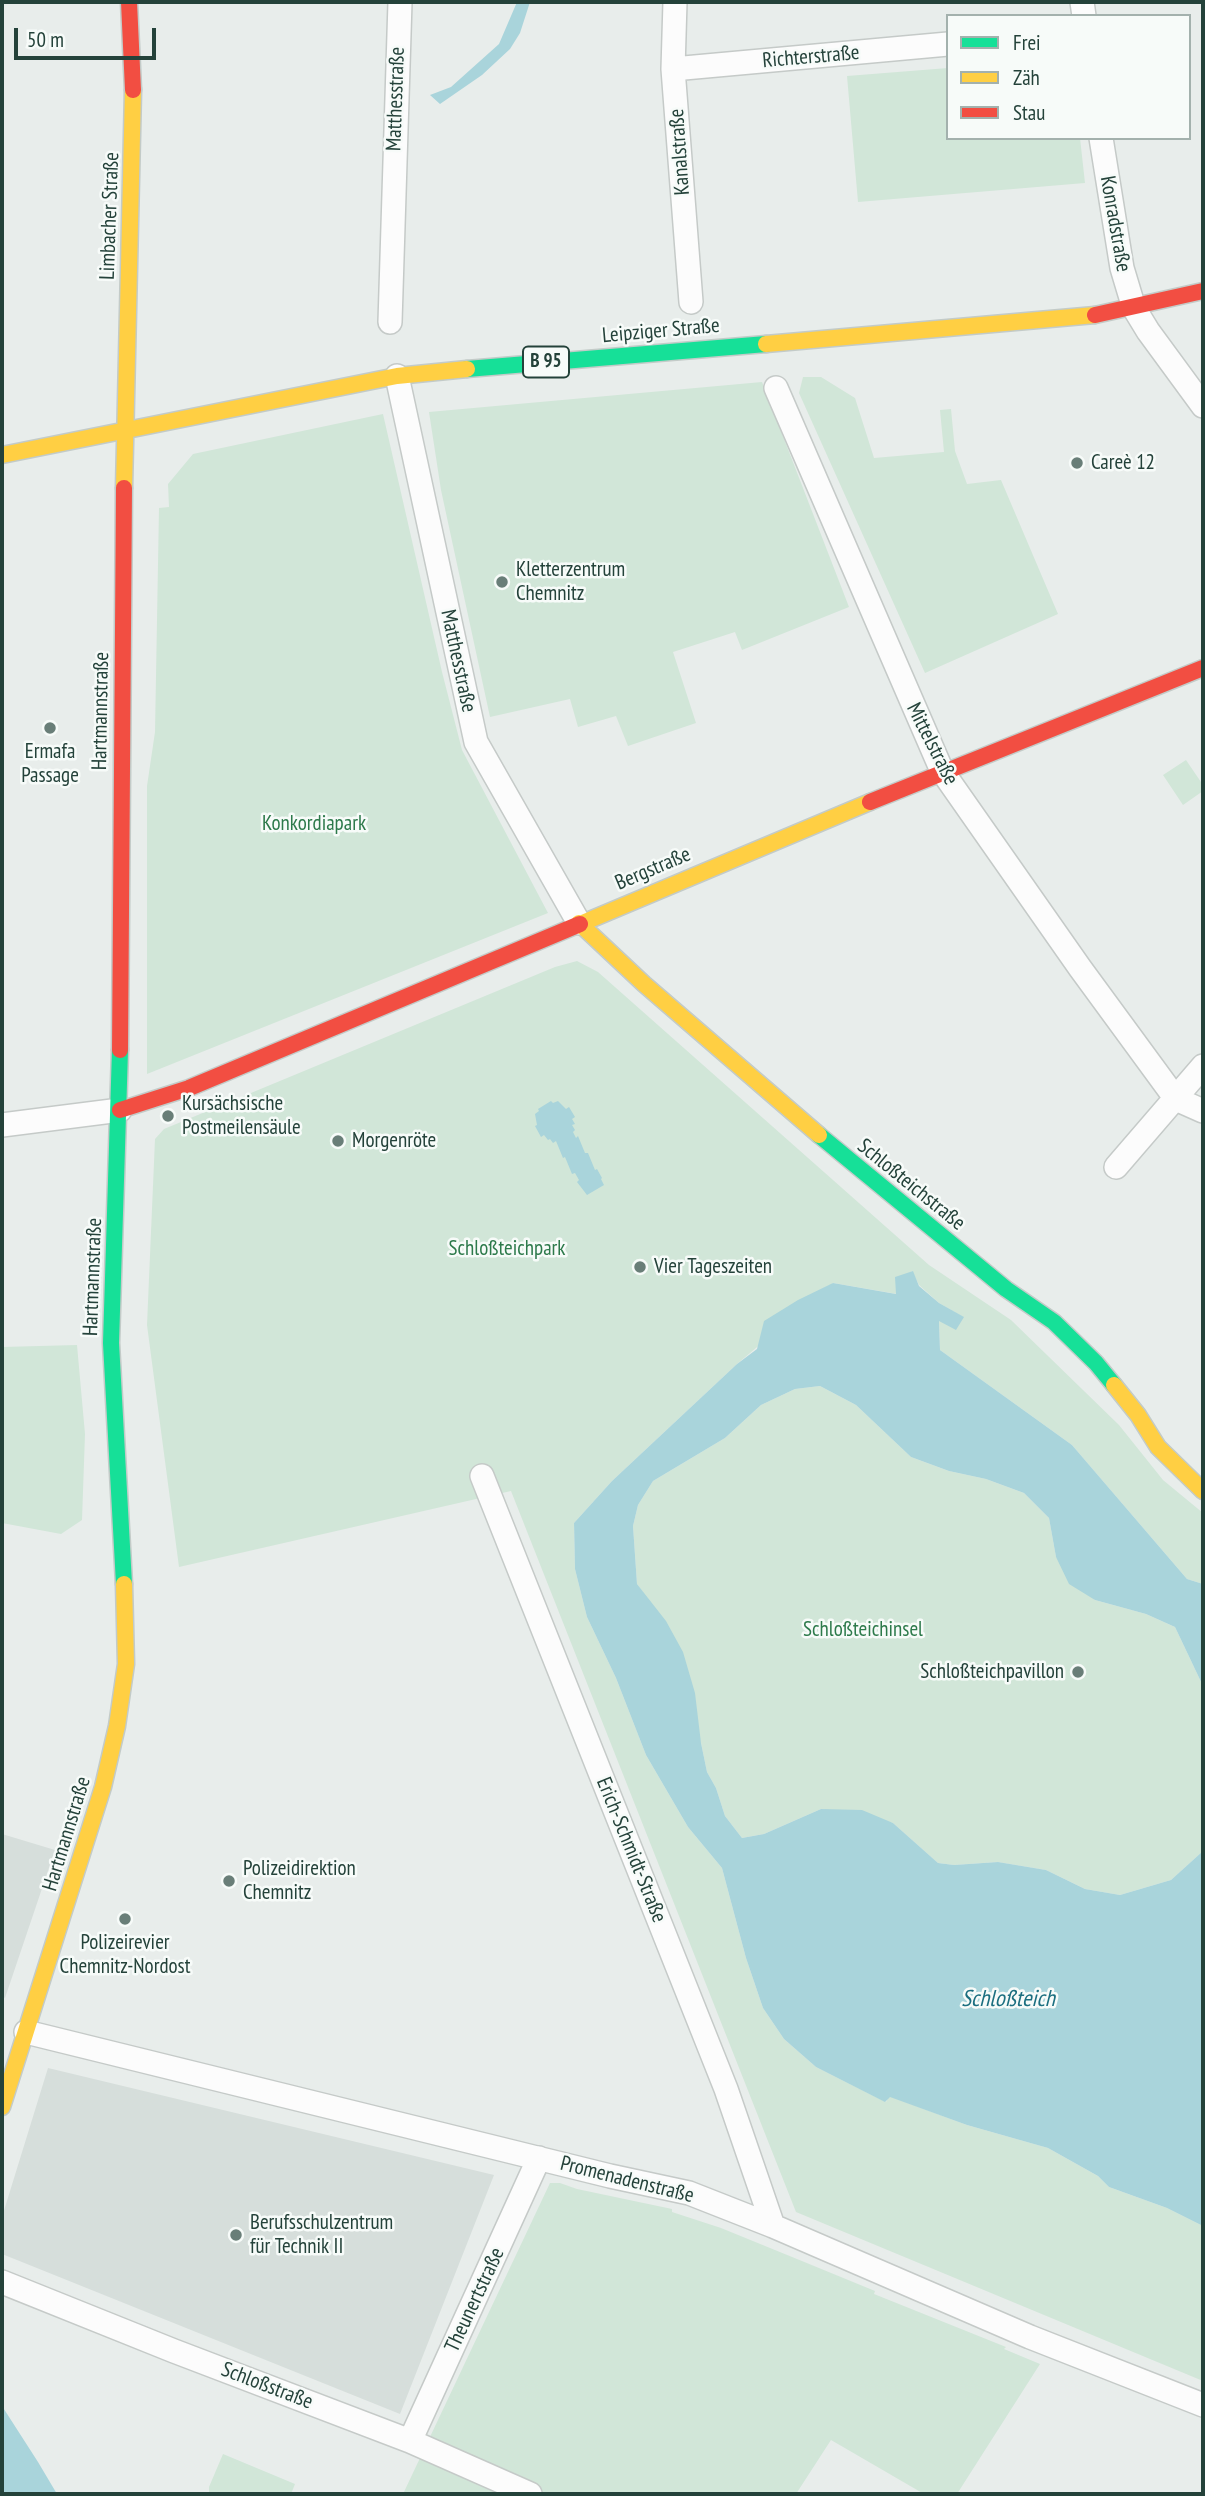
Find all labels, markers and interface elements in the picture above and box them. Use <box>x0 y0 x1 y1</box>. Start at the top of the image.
scale bar <box>18 14 159 58</box>
legend <box>946 14 1191 140</box>
text: 50 m <box>27 26 64 53</box>
text: Frei <box>1013 29 1041 56</box>
street label: Richterstraße <box>761 40 861 74</box>
street label: Matthesstraße <box>382 46 410 152</box>
text: Zäh <box>1013 64 1040 91</box>
text: Stau <box>1013 99 1045 126</box>
street label: Kanalstraße <box>664 108 696 196</box>
street label: Limbacher Straße <box>95 152 125 280</box>
street label: Konradstraße <box>1094 174 1136 274</box>
street label: Leipziger Straße <box>601 313 721 349</box>
road number: B 95 <box>523 346 569 378</box>
place label: Careè 12 <box>1091 450 1155 476</box>
marker: Careè 12 <box>1069 455 1085 471</box>
place label: Kletterzentrum Chemnitz <box>516 557 625 607</box>
marker: Kletterzentrum Chemnitz <box>494 574 510 590</box>
street label: Matthesstraße <box>435 607 481 715</box>
street label: Hartmannstraße <box>87 652 115 770</box>
street label: Mittelstraße <box>901 699 963 789</box>
marker: Ermafa Passage <box>42 720 58 736</box>
place label: Ermafa Passage <box>21 739 79 789</box>
park label: Konkordiapark <box>262 811 366 837</box>
street label: Bergstraße <box>612 842 694 896</box>
place label: Kursächsische Postmeilensäule <box>182 1091 301 1141</box>
marker: Kursächsische Postmeilensäule <box>160 1108 176 1124</box>
place label: Morgenröte <box>352 1128 436 1154</box>
marker: Morgenröte <box>330 1133 346 1149</box>
street label: Schloßteichstraße <box>852 1134 970 1236</box>
street label: Hartmannstraße <box>78 1218 108 1336</box>
park label: Schloßteichpark <box>449 1236 565 1262</box>
place label: Vier Tageszeiten <box>654 1254 772 1280</box>
marker: Vier Tageszeiten <box>632 1259 648 1275</box>
park label: Schloßteichinsel <box>803 1617 923 1643</box>
place label: Schloßteichpavillon <box>920 1659 1064 1685</box>
marker: Schloßteichpavillon <box>1070 1664 1086 1680</box>
street label: Hartmannstraße <box>38 1774 96 1894</box>
street label: Erich-Schmidt-Straße <box>590 1774 672 1926</box>
place label: Polizeidirektion Chemnitz <box>243 1856 356 1906</box>
marker: Polizeidirektion Chemnitz <box>221 1873 237 1889</box>
marker: Polizeirevier Chemnitz-Nordost <box>117 1911 133 1927</box>
place label: Polizeirevier Chemnitz-Nordost <box>60 1930 190 1980</box>
water label: Schloßteich <box>961 1985 1055 2013</box>
street label: Promenadenstraße <box>558 2151 696 2209</box>
place label: Berufsschulzentrum für Technik II <box>250 2210 393 2260</box>
marker: Berufsschulzentrum für Technik II <box>228 2227 244 2243</box>
street label: Theunertstraße <box>440 2244 510 2356</box>
street label: Schloßstraße <box>218 2357 316 2415</box>

